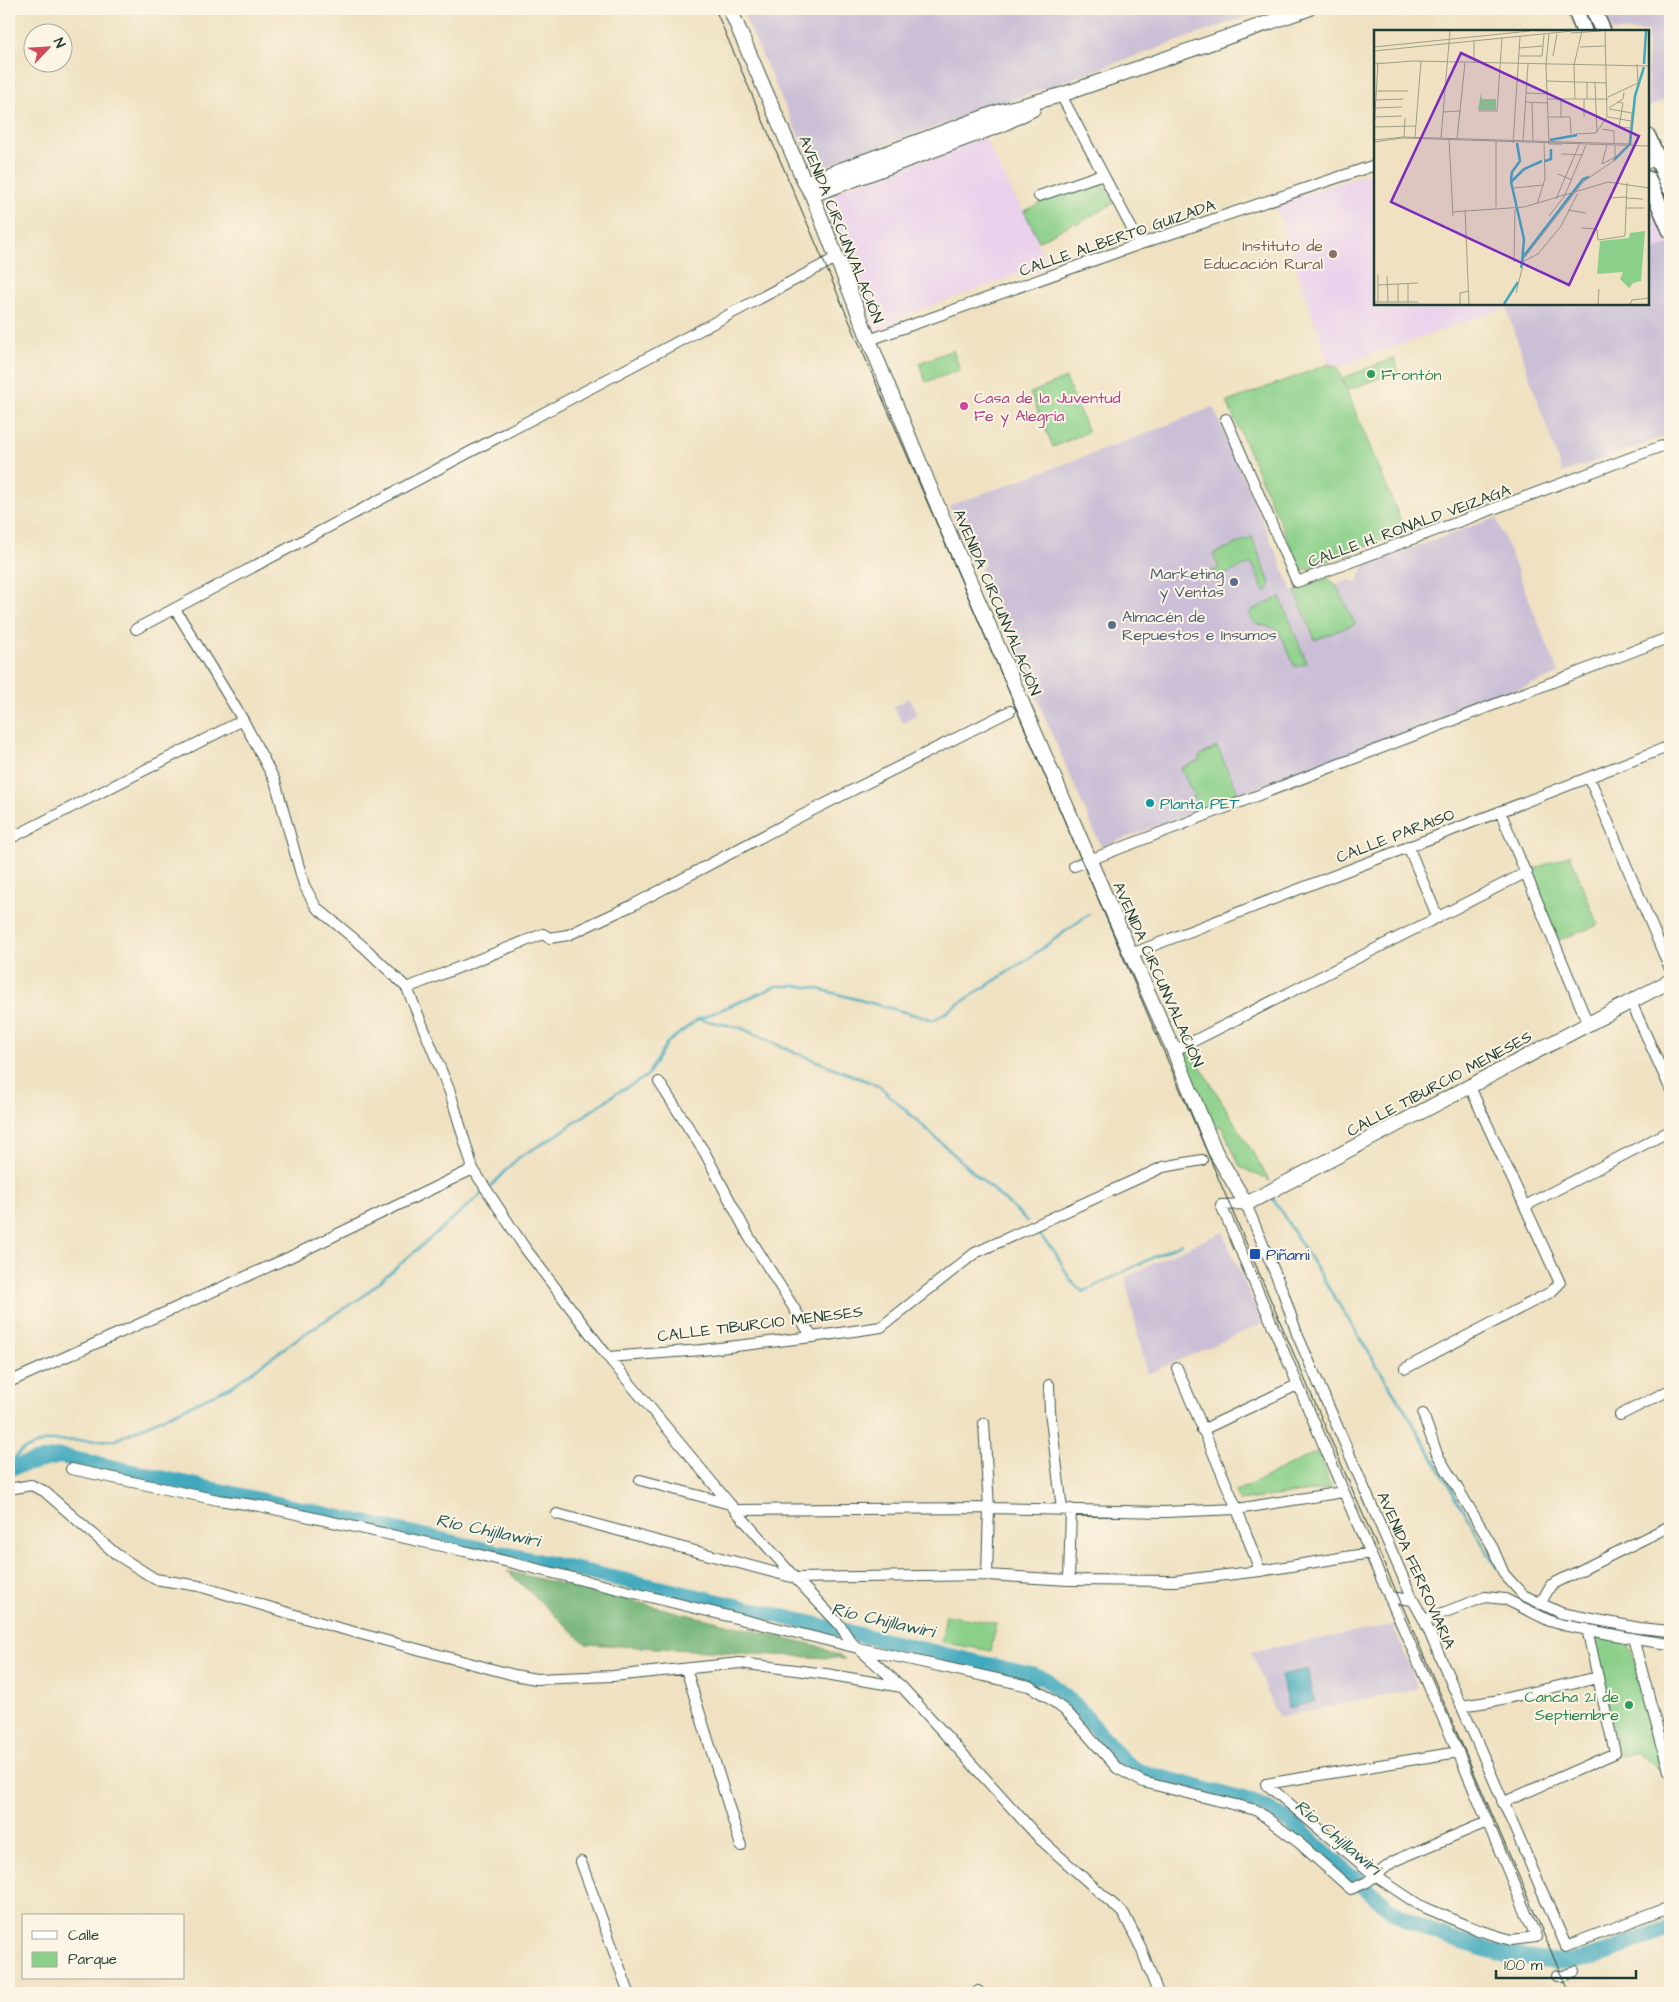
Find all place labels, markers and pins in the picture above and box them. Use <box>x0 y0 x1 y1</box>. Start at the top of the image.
place label: Instituto de Educación Rural <box>1204 235 1323 275</box>
marker: Instituto de Educación Rural <box>1327 248 1339 260</box>
place label: Frontón <box>1381 364 1441 386</box>
marker: Frontón <box>1365 368 1377 380</box>
place label: Casa de la Juventud Fe y Alegría <box>974 387 1121 428</box>
marker: Casa de la Juventud Fe y Alegría <box>958 400 970 412</box>
place label: Marketing y Ventas <box>1150 563 1224 604</box>
marker: Marketing y Ventas <box>1228 576 1240 588</box>
place label: Almacén de Repuestos e Insumos <box>1122 606 1277 646</box>
marker: Almacén de Repuestos e Insumos <box>1106 619 1118 631</box>
place label: Planta PET <box>1160 793 1240 815</box>
marker: Planta PET <box>1144 797 1156 809</box>
place label: Piñami <box>1266 1244 1310 1266</box>
marker: Piñami <box>1248 1247 1262 1261</box>
place label: Cancha 21 de Septiembre <box>1524 1686 1619 1726</box>
marker: Cancha 21 de Septiembre <box>1623 1699 1635 1711</box>

